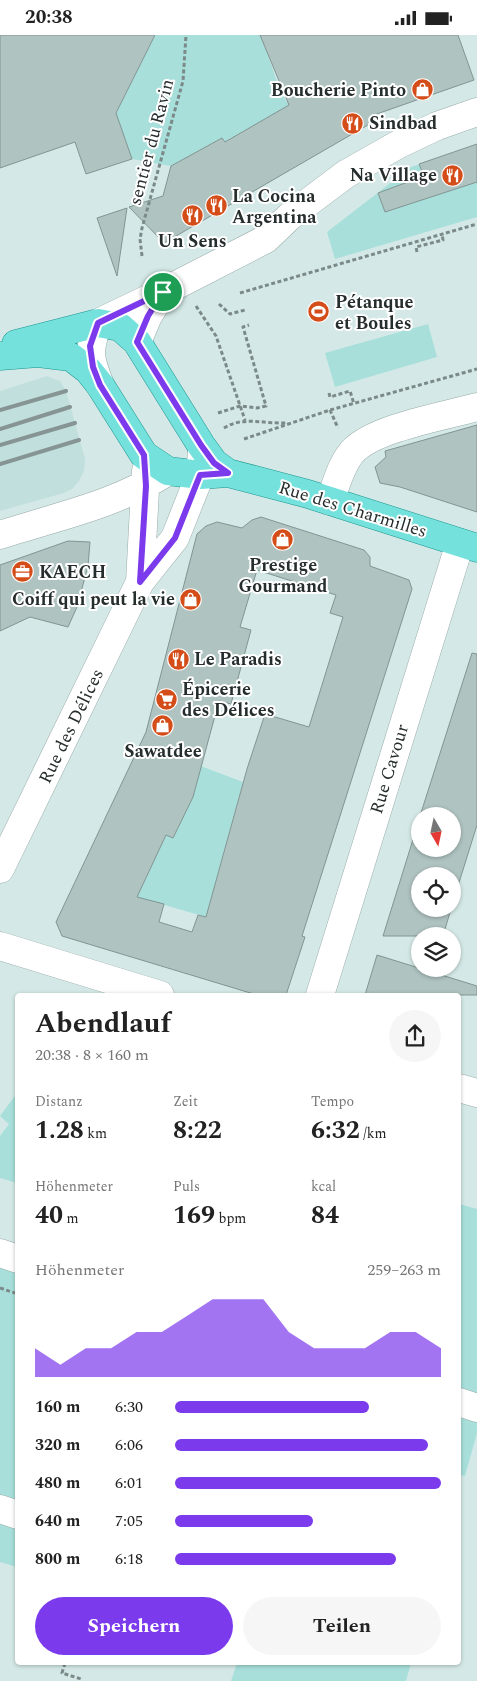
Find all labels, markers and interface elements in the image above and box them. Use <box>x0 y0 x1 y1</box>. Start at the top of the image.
text: 20:38 <box>25 3 73 32</box>
street label: sentier du Ravin <box>122 76 181 208</box>
place label: Boucherie Pinto <box>271 77 406 104</box>
shop icon: Boucherie Pinto <box>410 78 434 102</box>
place label: Sindbad <box>369 110 438 137</box>
restaurant icon: Sindbad <box>341 111 365 135</box>
place label: Na Village <box>350 162 437 189</box>
restaurant icon: Na Village <box>441 163 465 187</box>
place label: La Cocina Argentina <box>232 183 317 231</box>
restaurant icon: La Cocina Argentina <box>204 194 228 218</box>
restaurant icon: Un Sens <box>180 204 204 228</box>
place label: Un Sens <box>157 228 227 255</box>
pin <box>142 271 184 313</box>
icon: arrive <box>149 278 177 306</box>
place label: Pétanque et Boules <box>335 289 413 337</box>
sports icon: Pétanque et Boules <box>307 300 331 324</box>
street label: Rue des Charmilles <box>275 474 430 545</box>
shop icon: Prestige Gourmand <box>271 528 295 552</box>
place label: Prestige Gourmand <box>238 552 328 600</box>
place label: KAECH <box>39 559 106 586</box>
office icon: KAECH <box>11 560 35 584</box>
place label: Coiff qui peut la vie <box>12 586 175 613</box>
shop icon: Coiff qui peut la vie <box>179 587 203 611</box>
place label: Le Paradis <box>194 646 282 673</box>
restaurant icon: Le Paradis <box>166 647 190 671</box>
street label: Rue des Délices <box>32 664 111 788</box>
place label: Épicerie des Délices <box>182 676 275 724</box>
supermarket icon: Épicerie des Délices <box>154 687 178 711</box>
shop icon: Sawatdee <box>151 714 175 738</box>
street label: Rue Cavour <box>363 721 416 817</box>
place label: Sawatdee <box>124 738 202 765</box>
north arrow <box>411 807 461 857</box>
map controls <box>411 807 461 977</box>
button: locate <box>411 867 461 917</box>
button: layers <box>411 927 461 977</box>
text: Abendlauf <box>35 1002 171 1045</box>
button: share <box>389 1010 441 1062</box>
text: 20:38 · 8 × 160 m <box>35 1043 149 1067</box>
text: Distanz <box>35 1091 83 1112</box>
text: Zeit <box>173 1091 198 1112</box>
text: Tempo <box>311 1091 354 1112</box>
text: 1.28 <box>35 1112 84 1150</box>
text: 8:22 <box>173 1112 222 1150</box>
text: 6:32 <box>311 1112 360 1150</box>
text: km <box>84 1123 107 1144</box>
text: /km <box>360 1123 387 1144</box>
text: Höhenmeter <box>35 1176 113 1197</box>
text: Puls <box>173 1176 200 1197</box>
text: kcal <box>311 1176 336 1197</box>
text: 40 <box>35 1197 63 1235</box>
text: 169 <box>173 1197 215 1235</box>
text: 84 <box>311 1197 339 1235</box>
text: m <box>63 1208 79 1229</box>
text: bpm <box>215 1208 246 1229</box>
text: Höhenmeter <box>35 1258 124 1282</box>
text: 259–263 m <box>367 1258 441 1282</box>
text: 160 m <box>35 1395 80 1419</box>
text: 6:30 <box>115 1395 143 1419</box>
text: 320 m <box>35 1433 80 1457</box>
text: 6:06 <box>115 1433 143 1457</box>
text: 480 m <box>35 1471 80 1495</box>
text: 6:01 <box>115 1471 143 1495</box>
text: 640 m <box>35 1509 80 1533</box>
text: 7:05 <box>115 1509 143 1533</box>
text: 800 m <box>35 1547 80 1571</box>
text: 6:18 <box>115 1547 143 1571</box>
button: Speichern <box>35 1597 233 1655</box>
button: Teilen <box>243 1597 441 1655</box>

